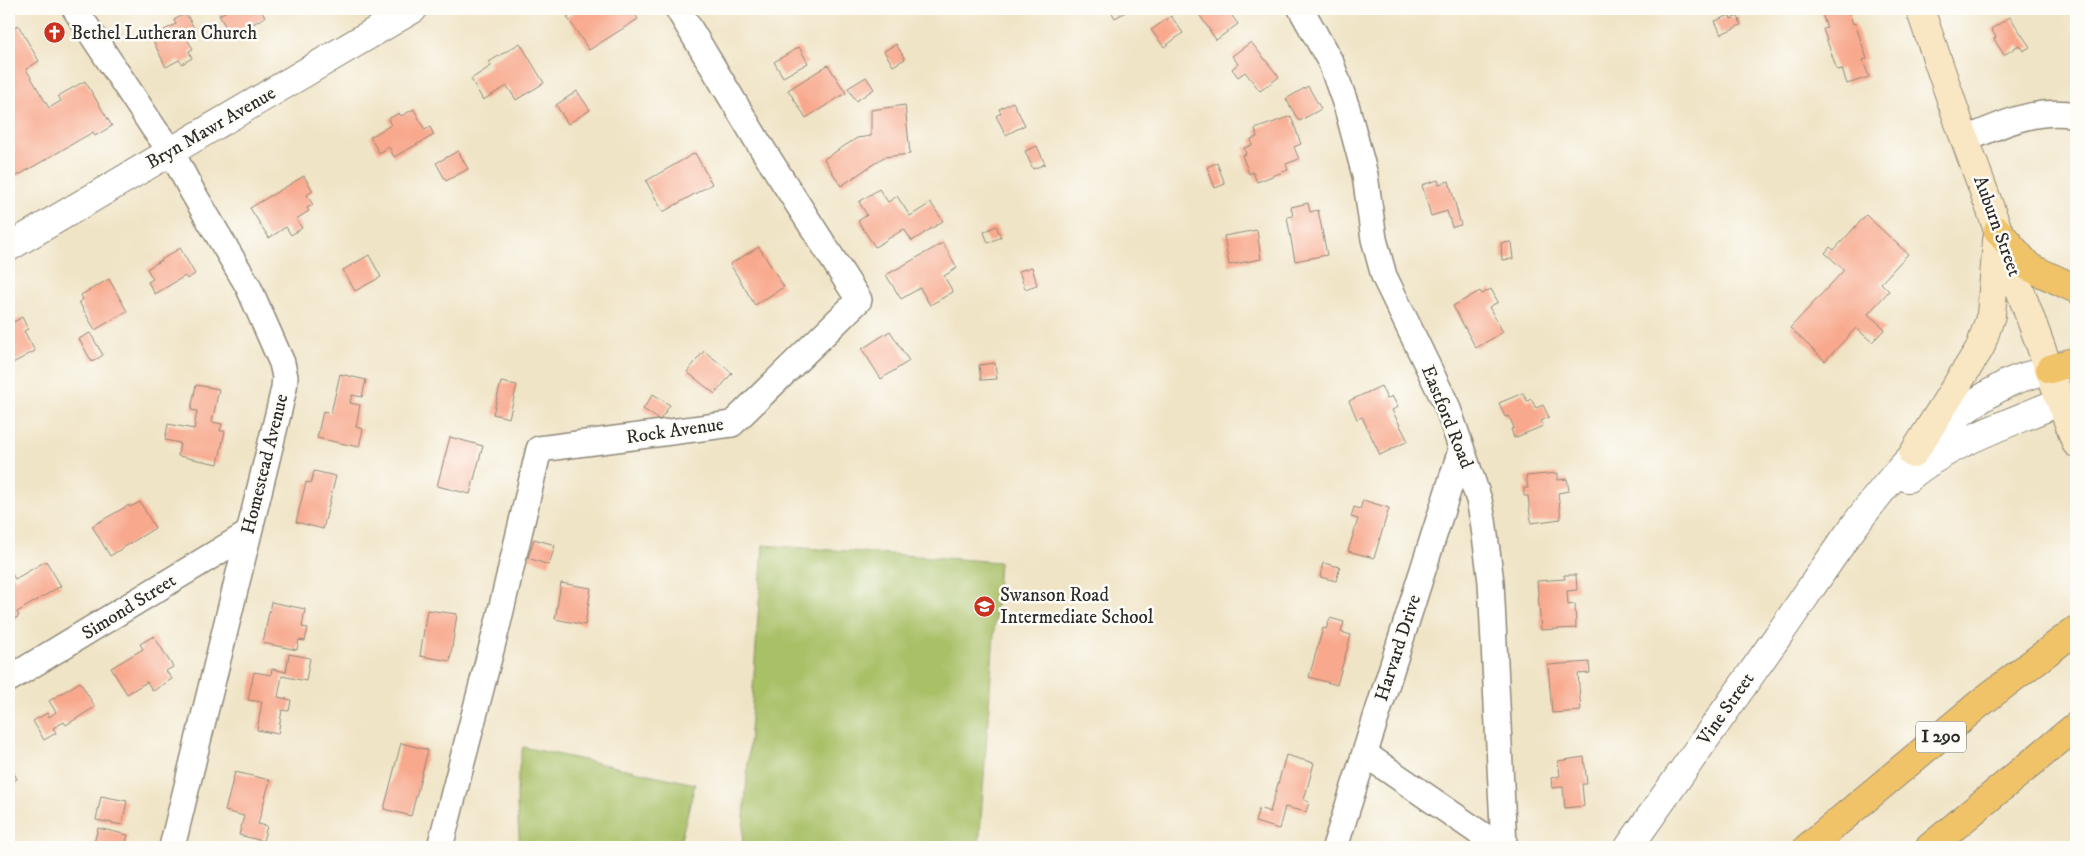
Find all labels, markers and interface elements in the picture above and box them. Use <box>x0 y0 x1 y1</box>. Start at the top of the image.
church icon: Bethel Lutheran Church <box>43 21 67 45</box>
place label: Bethel Lutheran Church <box>71 22 257 45</box>
street label: Bryn Mawr Avenue <box>142 82 280 174</box>
street label: Auburn Street <box>1968 173 2026 279</box>
street label: Eastford Road <box>1416 362 1478 472</box>
street label: Homestead Avenue <box>236 391 294 536</box>
street label: Rock Avenue <box>625 413 725 449</box>
street label: Simond Street <box>78 569 180 645</box>
place label: Swanson Road Intermediate School <box>1000 584 1154 629</box>
street label: Harvard Drive <box>1370 592 1426 704</box>
school or university icon: Swanson Road Intermediate School <box>972 594 996 618</box>
street label: Vine Street <box>1692 668 1759 751</box>
road number: I 290 <box>1916 722 1966 752</box>

